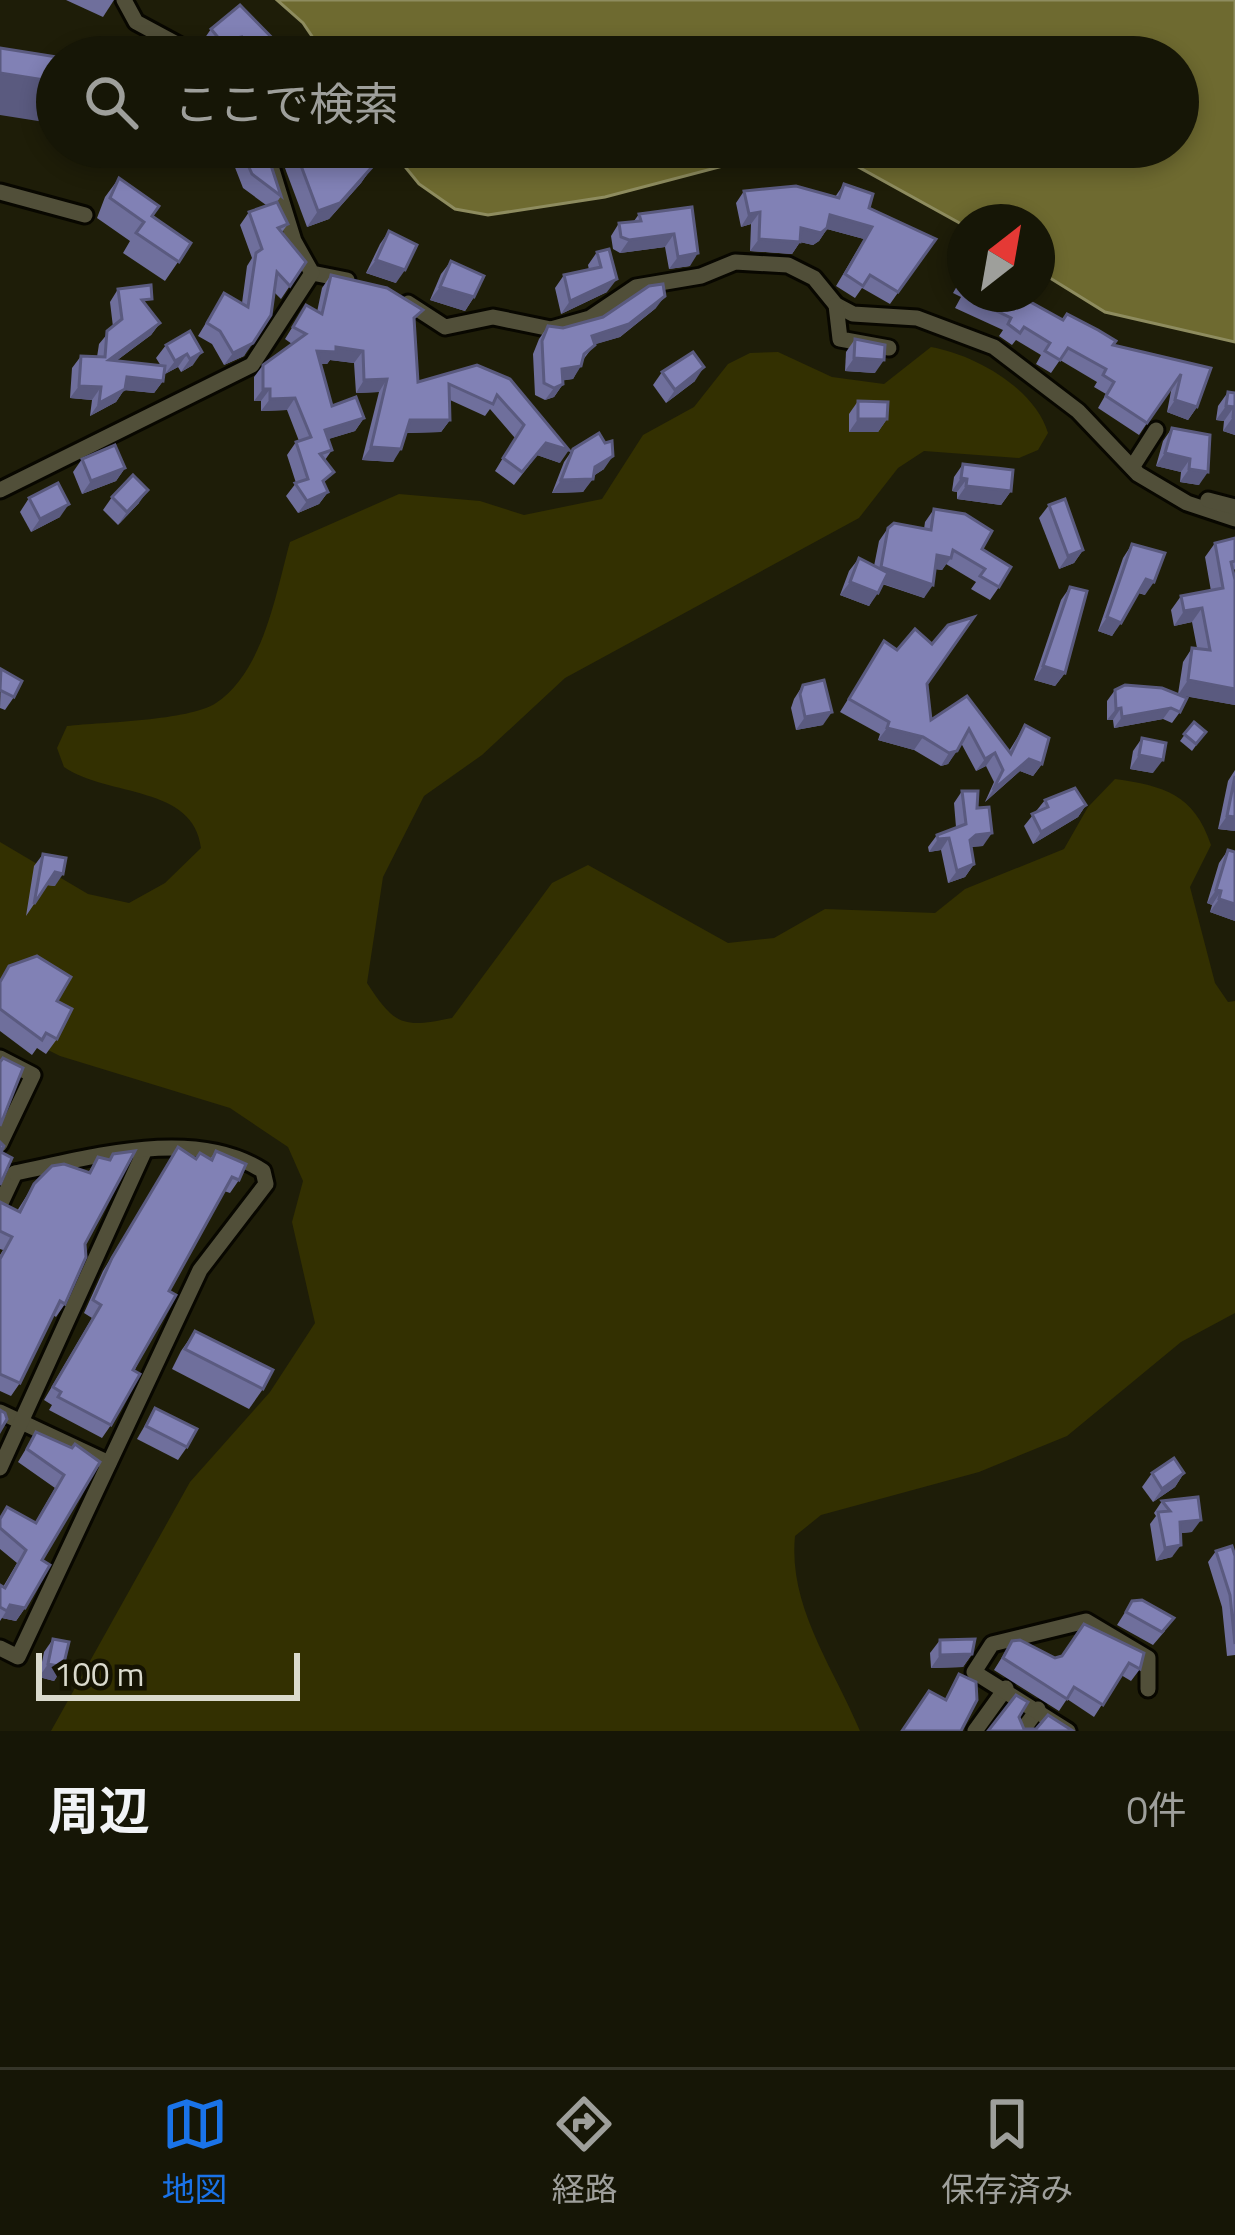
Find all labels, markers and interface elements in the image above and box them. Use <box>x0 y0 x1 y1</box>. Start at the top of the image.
search box <box>36 36 1199 168</box>
icon: search <box>78 69 144 135</box>
text: ここで検索 <box>174 69 399 137</box>
north arrow <box>947 204 1055 312</box>
scale bar <box>36 1647 300 1700</box>
text: 100 m <box>54 1649 144 1699</box>
text: 周辺 <box>48 1771 150 1849</box>
text: 0件 <box>1126 1780 1187 1839</box>
tab: 地図 <box>162 2091 228 2214</box>
tab: 経路 <box>551 2091 617 2214</box>
tab: 保存済み <box>941 2091 1073 2214</box>

